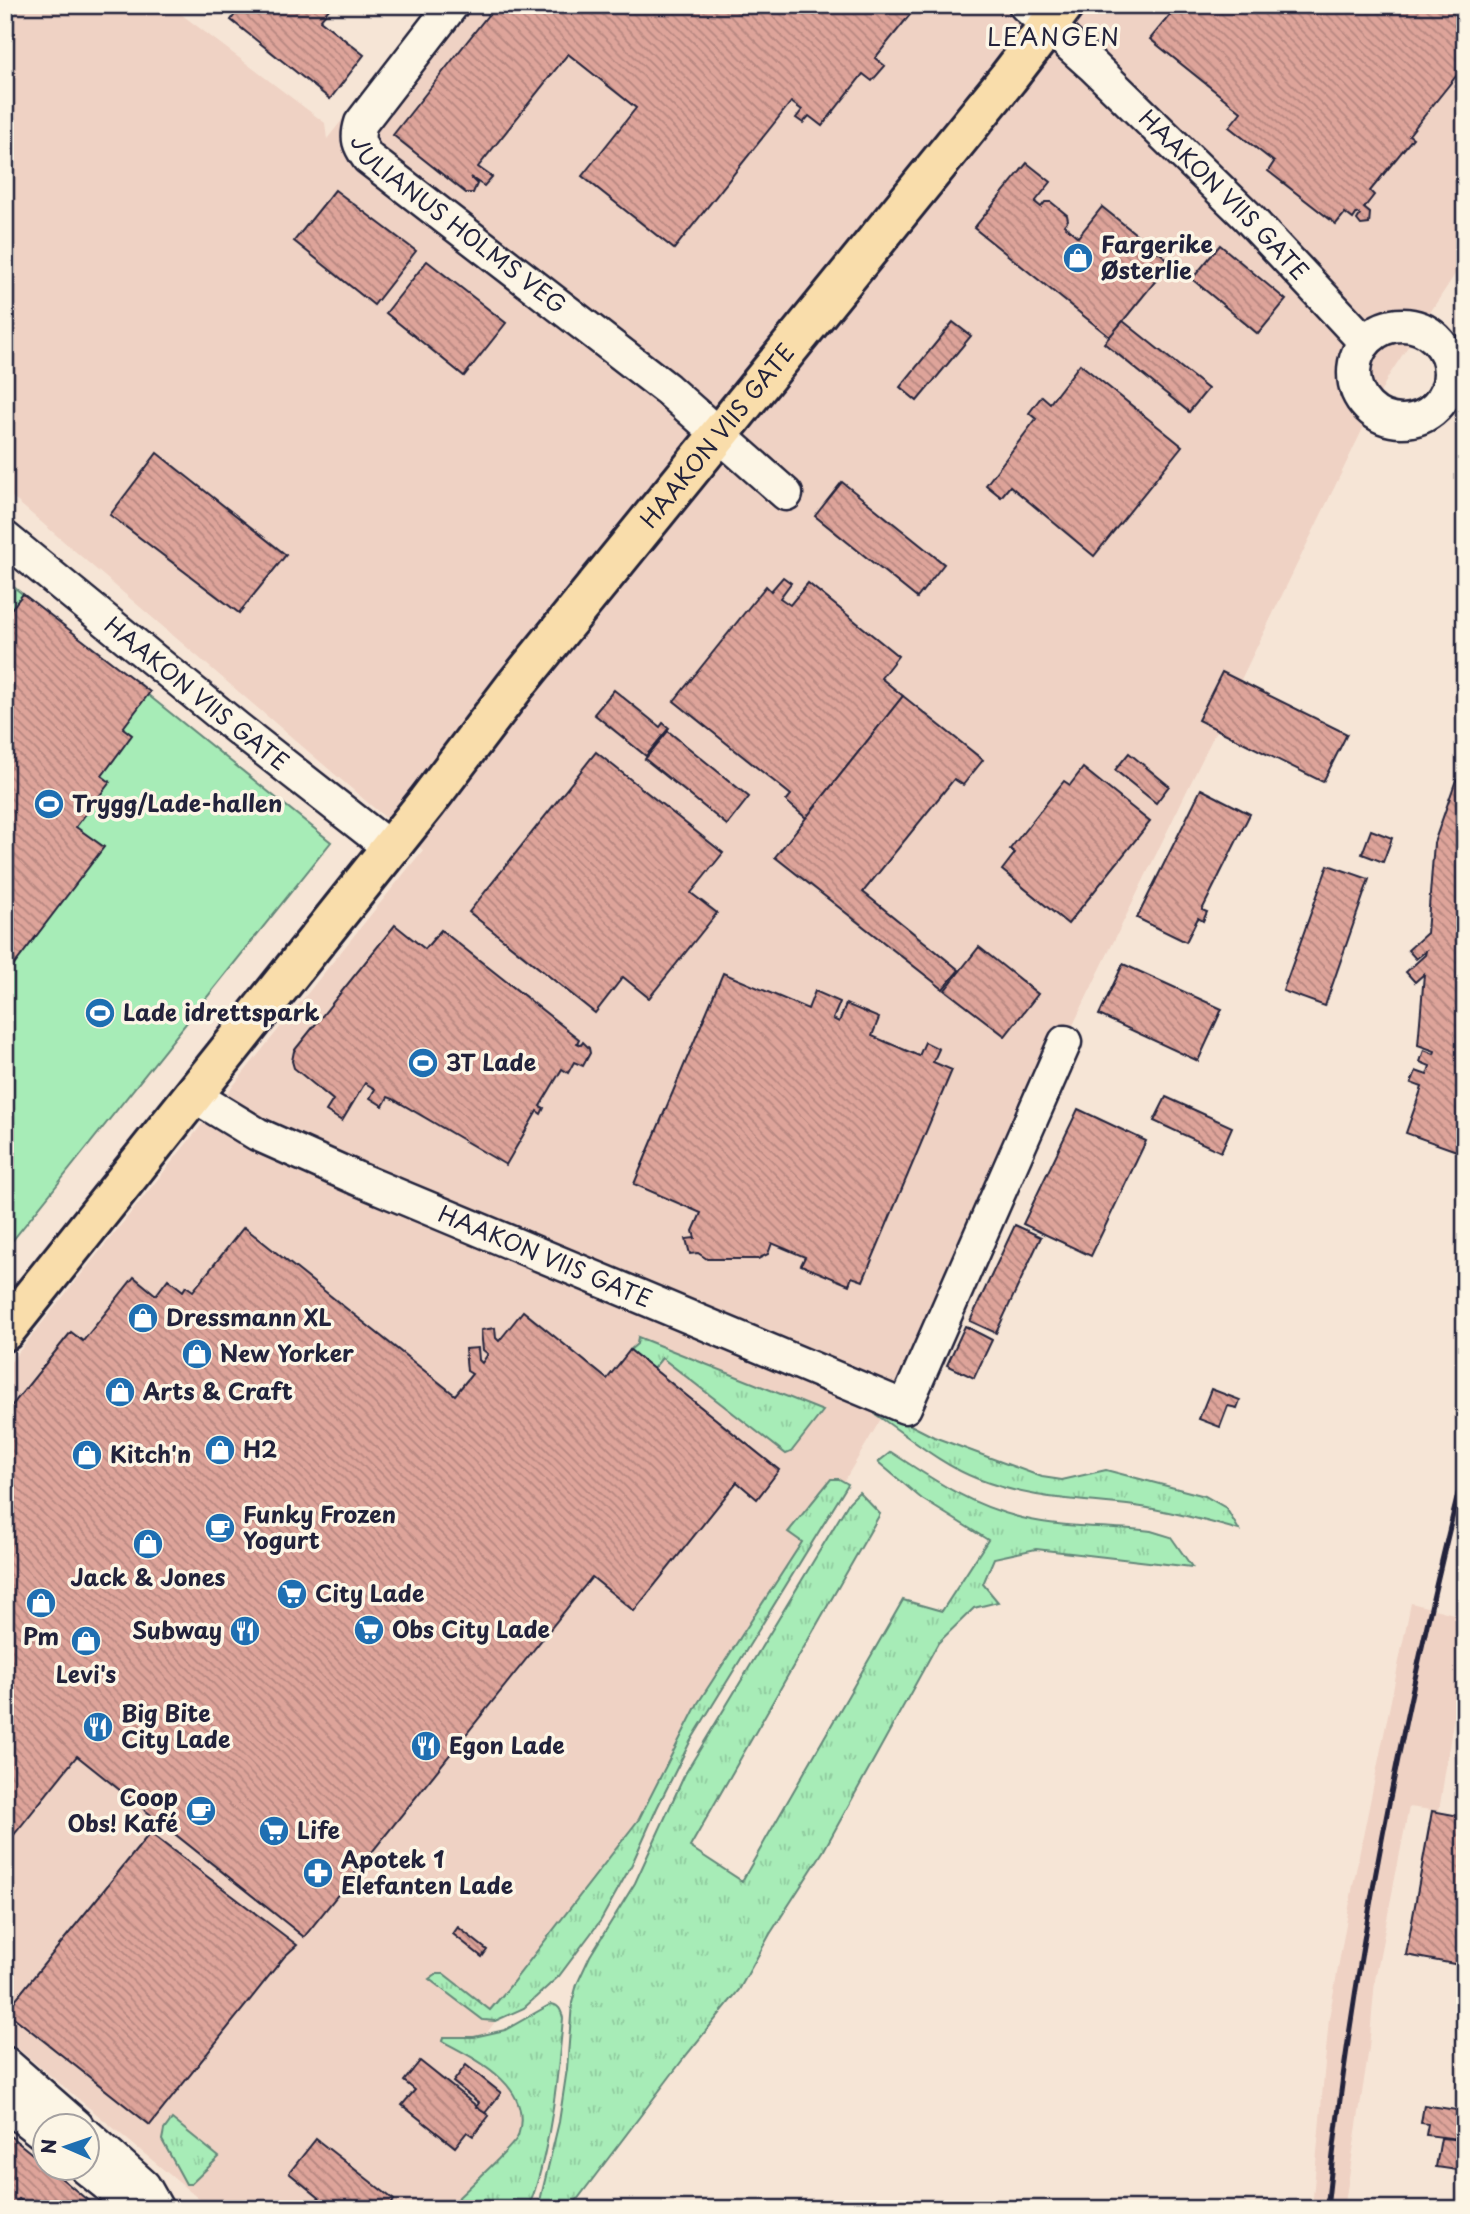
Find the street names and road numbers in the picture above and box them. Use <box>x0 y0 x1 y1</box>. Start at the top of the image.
street label: HAAKON VIIS GATE <box>1131 101 1318 287</box>
street label: JULIANUS HOLMS VEG <box>343 131 574 321</box>
street label: HAAKON VIIS GATE <box>631 335 802 535</box>
street label: HAAKON VIIS GATE <box>98 607 297 779</box>
street label: HAAKON VIIS GATE <box>433 1195 658 1316</box>

